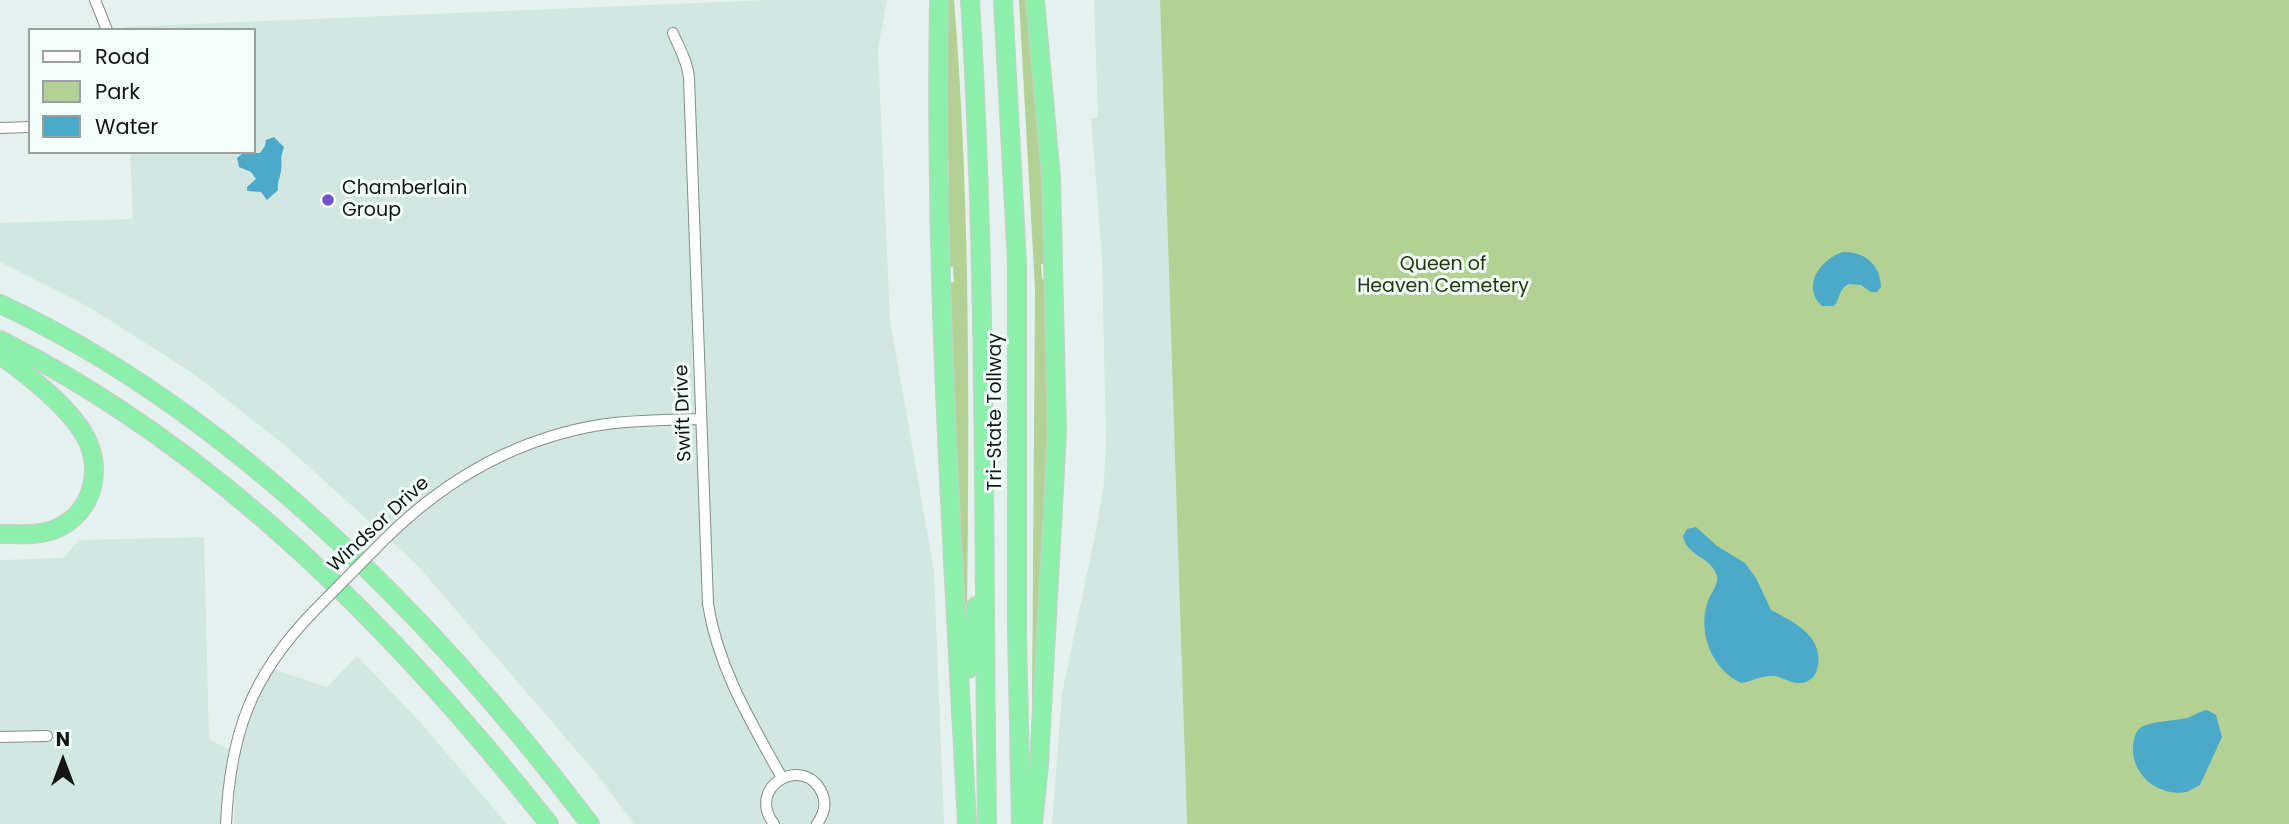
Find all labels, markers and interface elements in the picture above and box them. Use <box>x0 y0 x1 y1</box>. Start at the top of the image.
legend <box>28 28 256 154</box>
text: Road <box>95 42 150 71</box>
text: Park <box>95 77 140 106</box>
text: Water <box>95 112 158 141</box>
place label: Chamberlain Group <box>342 178 467 222</box>
marker: Chamberlain Group <box>320 192 336 208</box>
park label: Queen of Heaven Cemetery <box>1357 254 1529 298</box>
street label: Tri-State Tollway <box>985 333 1007 491</box>
street label: Swift Drive <box>671 364 697 462</box>
street label: Windsor Drive <box>324 472 434 578</box>
north arrow <box>28 726 98 796</box>
text: N <box>56 726 70 753</box>

